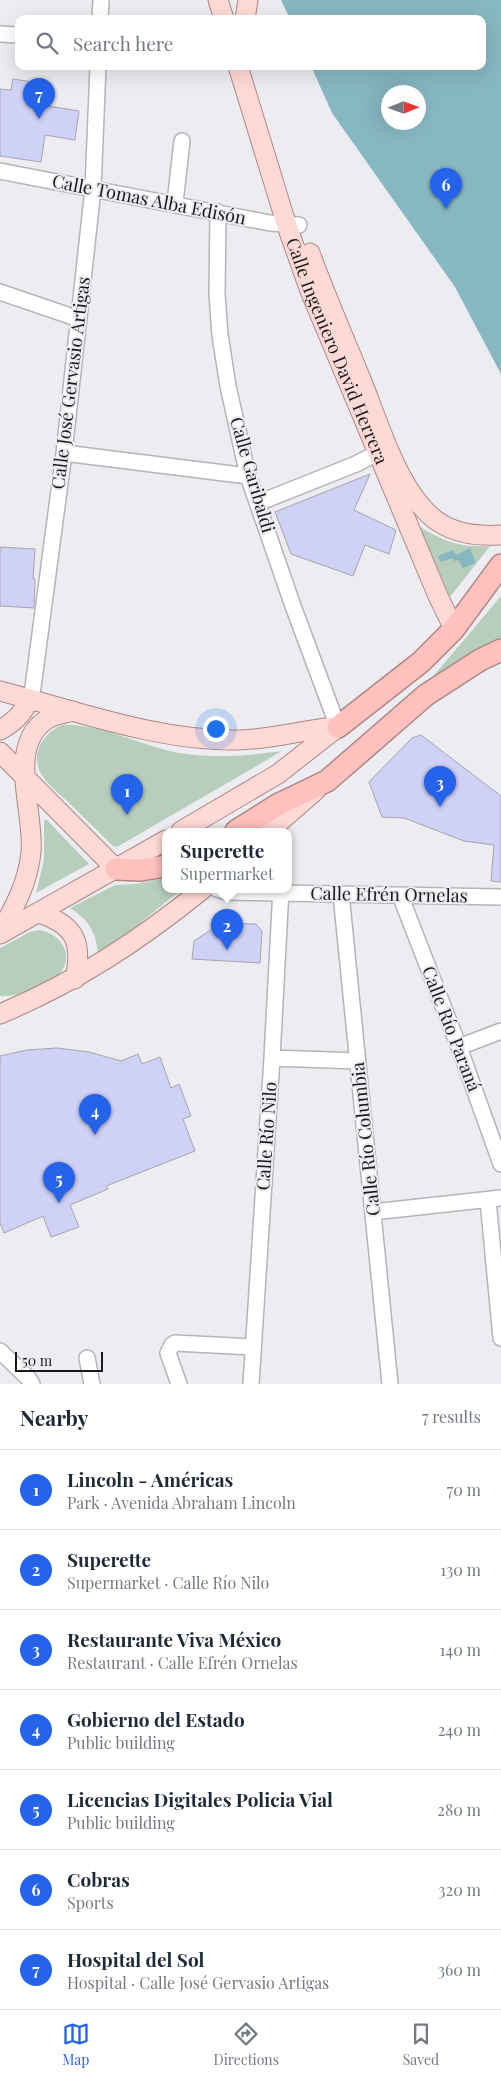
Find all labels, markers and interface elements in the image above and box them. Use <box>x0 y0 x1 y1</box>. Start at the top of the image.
search box <box>15 15 486 70</box>
icon: search <box>33 29 61 57</box>
text: Search here <box>73 30 173 56</box>
pin: 7 <box>23 78 55 119</box>
north arrow <box>381 85 426 130</box>
street label: Calle Tomas Alba Edisón <box>50 168 248 230</box>
pin: 6 <box>430 168 462 209</box>
street label: Calle Ingeniero David Herrera <box>281 234 394 468</box>
street label: Calle José Gervasio Artigas <box>45 275 95 491</box>
street label: Calle Garibaldi <box>225 414 281 536</box>
your location <box>203 716 229 742</box>
pin: 3 <box>424 766 456 807</box>
pin: 1 <box>111 774 143 815</box>
popup <box>162 828 292 893</box>
text: Superette <box>180 837 264 863</box>
text: Supermarket <box>180 863 274 884</box>
street label: Calle Efrén Ornelas <box>310 881 468 907</box>
pin: 2 <box>211 909 243 950</box>
street label: Calle Río Paraná <box>417 963 487 1095</box>
street label: Calle Río Columbia <box>345 1061 385 1217</box>
street label: Calle Río Nilo <box>250 1081 282 1191</box>
pin: 4 <box>79 1094 111 1135</box>
pin: 5 <box>43 1162 75 1203</box>
scale bar <box>15 1349 102 1372</box>
text: 50 m <box>22 1351 52 1370</box>
text: Nearby <box>20 1403 89 1431</box>
text: 7 results <box>422 1406 481 1427</box>
text: Lincoln - Américas <box>67 1466 233 1492</box>
text: 1 <box>33 1479 39 1500</box>
text: 70 m <box>447 1479 481 1500</box>
text: Park · Avenida Abraham Lincoln <box>67 1492 296 1513</box>
text: Superette <box>67 1546 151 1572</box>
text: 2 <box>32 1559 40 1580</box>
text: 130 m <box>440 1559 481 1580</box>
text: Supermarket · Calle Río Nilo <box>67 1572 269 1593</box>
text: Restaurante Viva México <box>67 1626 281 1652</box>
text: 3 <box>32 1639 40 1660</box>
text: 140 m <box>439 1639 481 1660</box>
text: Restaurant · Calle Efrén Ornelas <box>67 1652 298 1673</box>
text: Gobierno del Estado <box>67 1706 245 1732</box>
text: 4 <box>32 1719 40 1740</box>
text: 240 m <box>438 1719 481 1740</box>
text: Public building <box>67 1732 175 1753</box>
text: Licencias Digitales Policia Vial <box>67 1786 333 1812</box>
text: 5 <box>32 1799 40 1820</box>
text: 280 m <box>437 1799 481 1820</box>
text: Public building <box>67 1812 175 1833</box>
text: Cobras <box>67 1866 130 1892</box>
text: 6 <box>32 1879 40 1900</box>
text: 320 m <box>438 1879 481 1900</box>
text: Sports <box>67 1892 114 1913</box>
text: Hospital del Sol <box>67 1946 204 1972</box>
text: 7 <box>32 1959 40 1980</box>
text: 360 m <box>438 1959 481 1980</box>
text: Hospital · Calle José Gervasio Artigas <box>67 1972 329 1993</box>
tab: Map <box>62 2020 90 2069</box>
tab: Directions <box>214 2020 279 2069</box>
tab: Saved <box>403 2020 439 2069</box>

